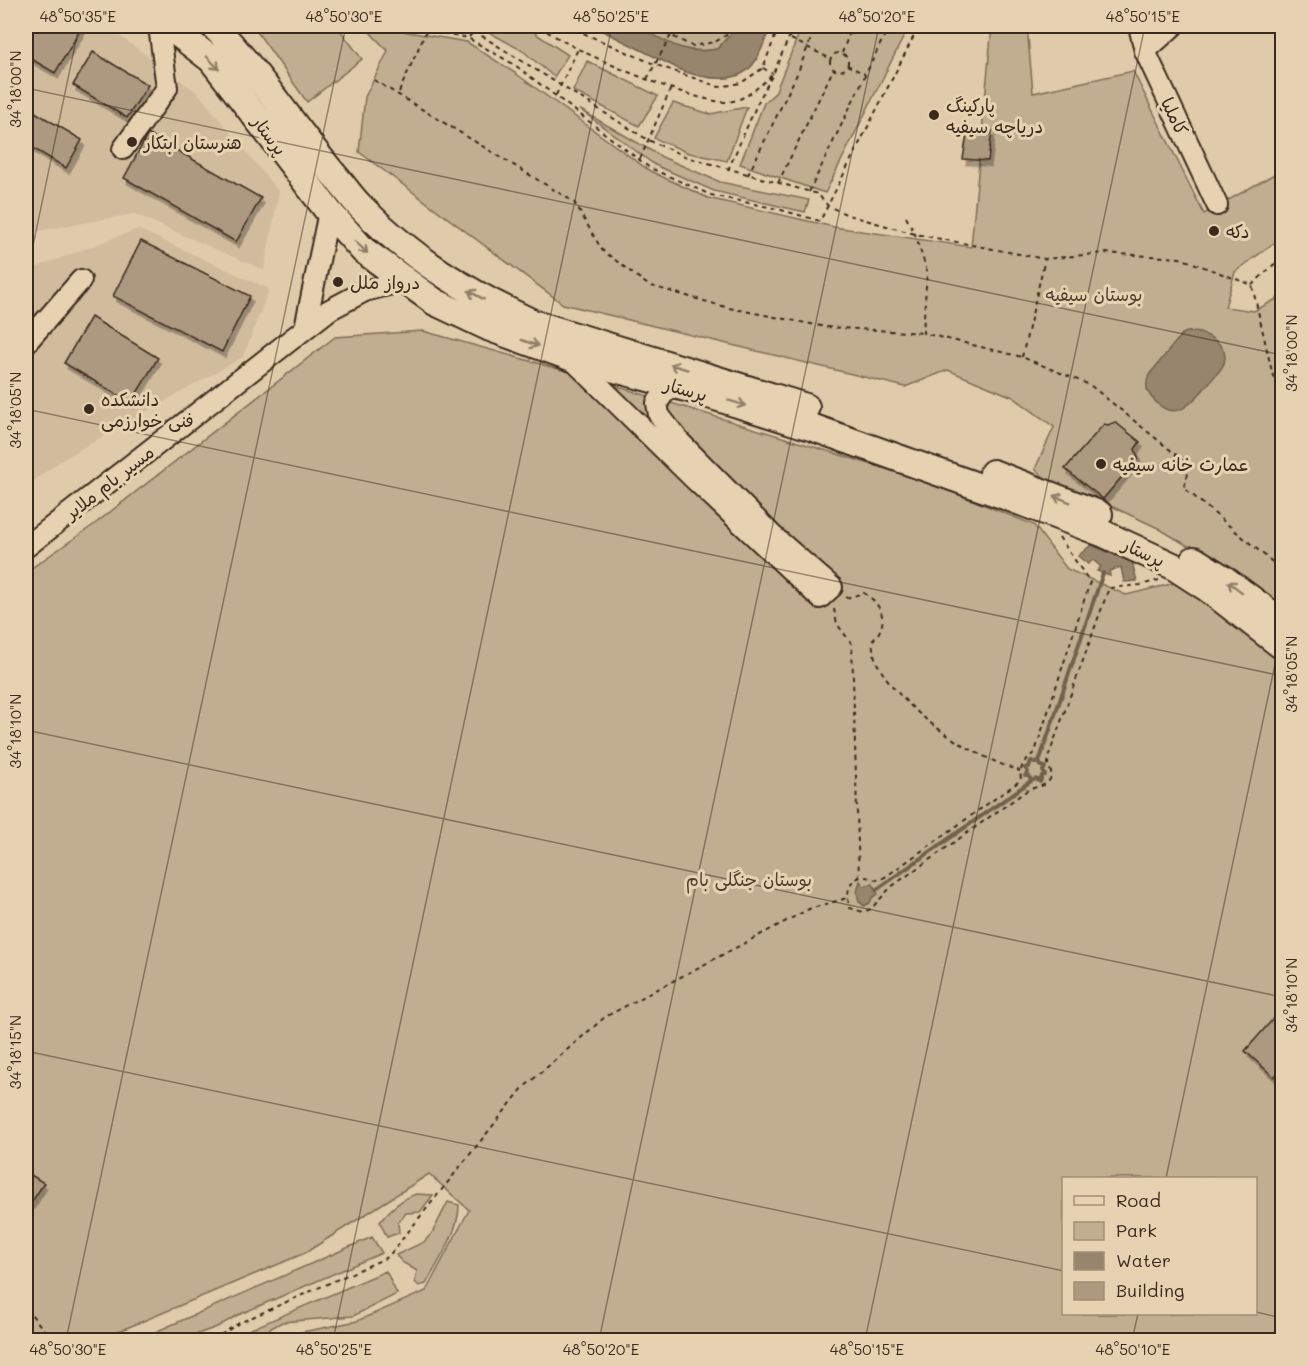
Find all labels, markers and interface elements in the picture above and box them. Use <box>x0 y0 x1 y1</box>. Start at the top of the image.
text: 48°50'35"E <box>40 6 117 26</box>
text: 48°50'30"E <box>306 6 383 26</box>
text: 48°50'25"E <box>573 6 649 26</box>
text: 48°50'20"E <box>839 6 916 26</box>
text: 48°50'15"E <box>1106 6 1181 26</box>
text: 34°18'00"N <box>5 50 25 128</box>
one-way arrow <box>206 55 221 70</box>
place label: پارکینگ دریاچه سیفیه <box>946 93 1043 139</box>
street label: کاملیا <box>1156 93 1194 139</box>
marker: پارکینگ دریاچه سیفیه <box>927 108 941 122</box>
street label: پرستار <box>245 109 293 160</box>
place label: هنرستان ابتکار <box>142 130 242 154</box>
marker: هنرستان ابتکار <box>125 135 139 149</box>
place label: دکه <box>1226 219 1249 243</box>
marker: دکه <box>1207 224 1221 238</box>
one-way arrow <box>354 240 369 255</box>
place label: درواز ملل <box>350 270 420 294</box>
marker: درواز ملل <box>331 275 345 289</box>
park label: بوستان سیفیه <box>1045 282 1143 306</box>
one-way arrow <box>468 289 485 301</box>
text: 34°18'00"N <box>1281 314 1301 392</box>
one-way arrow <box>520 338 538 349</box>
one-way arrow <box>670 361 689 372</box>
street label: پرستار <box>659 371 710 408</box>
text: 34°18'05"N <box>5 372 25 448</box>
place label: دانشکده فنی خوارزمی <box>101 387 194 432</box>
one-way arrow <box>727 398 746 409</box>
marker: دانشکده فنی خوارزمی <box>82 402 96 416</box>
street label: مسیر بام ملایر <box>58 440 160 528</box>
place label: عمارت خانه سیفیه <box>1113 452 1249 476</box>
marker: عمارت خانه سیفیه <box>1094 457 1108 471</box>
one-way arrow <box>1053 493 1072 504</box>
street label: پرستار <box>1117 531 1169 573</box>
one-way arrow <box>1228 581 1244 593</box>
text: 34°18'05"N <box>1281 636 1301 712</box>
text: 34°18'10"N <box>5 694 25 768</box>
park label: بوستان جنگلی بام <box>686 867 812 894</box>
text: 34°18'10"N <box>1281 958 1301 1032</box>
text: 34°18'15"N <box>5 1015 25 1089</box>
legend <box>1062 1177 1257 1315</box>
text: Road <box>1116 1188 1161 1212</box>
text: Park <box>1116 1218 1157 1242</box>
text: Water <box>1116 1248 1171 1272</box>
text: Building <box>1116 1278 1184 1302</box>
text: 48°50'30"E <box>30 1339 107 1359</box>
text: 48°50'25"E <box>296 1339 372 1359</box>
text: 48°50'20"E <box>563 1339 640 1359</box>
text: 48°50'15"E <box>830 1339 905 1359</box>
text: 48°50'10"E <box>1096 1339 1171 1359</box>

